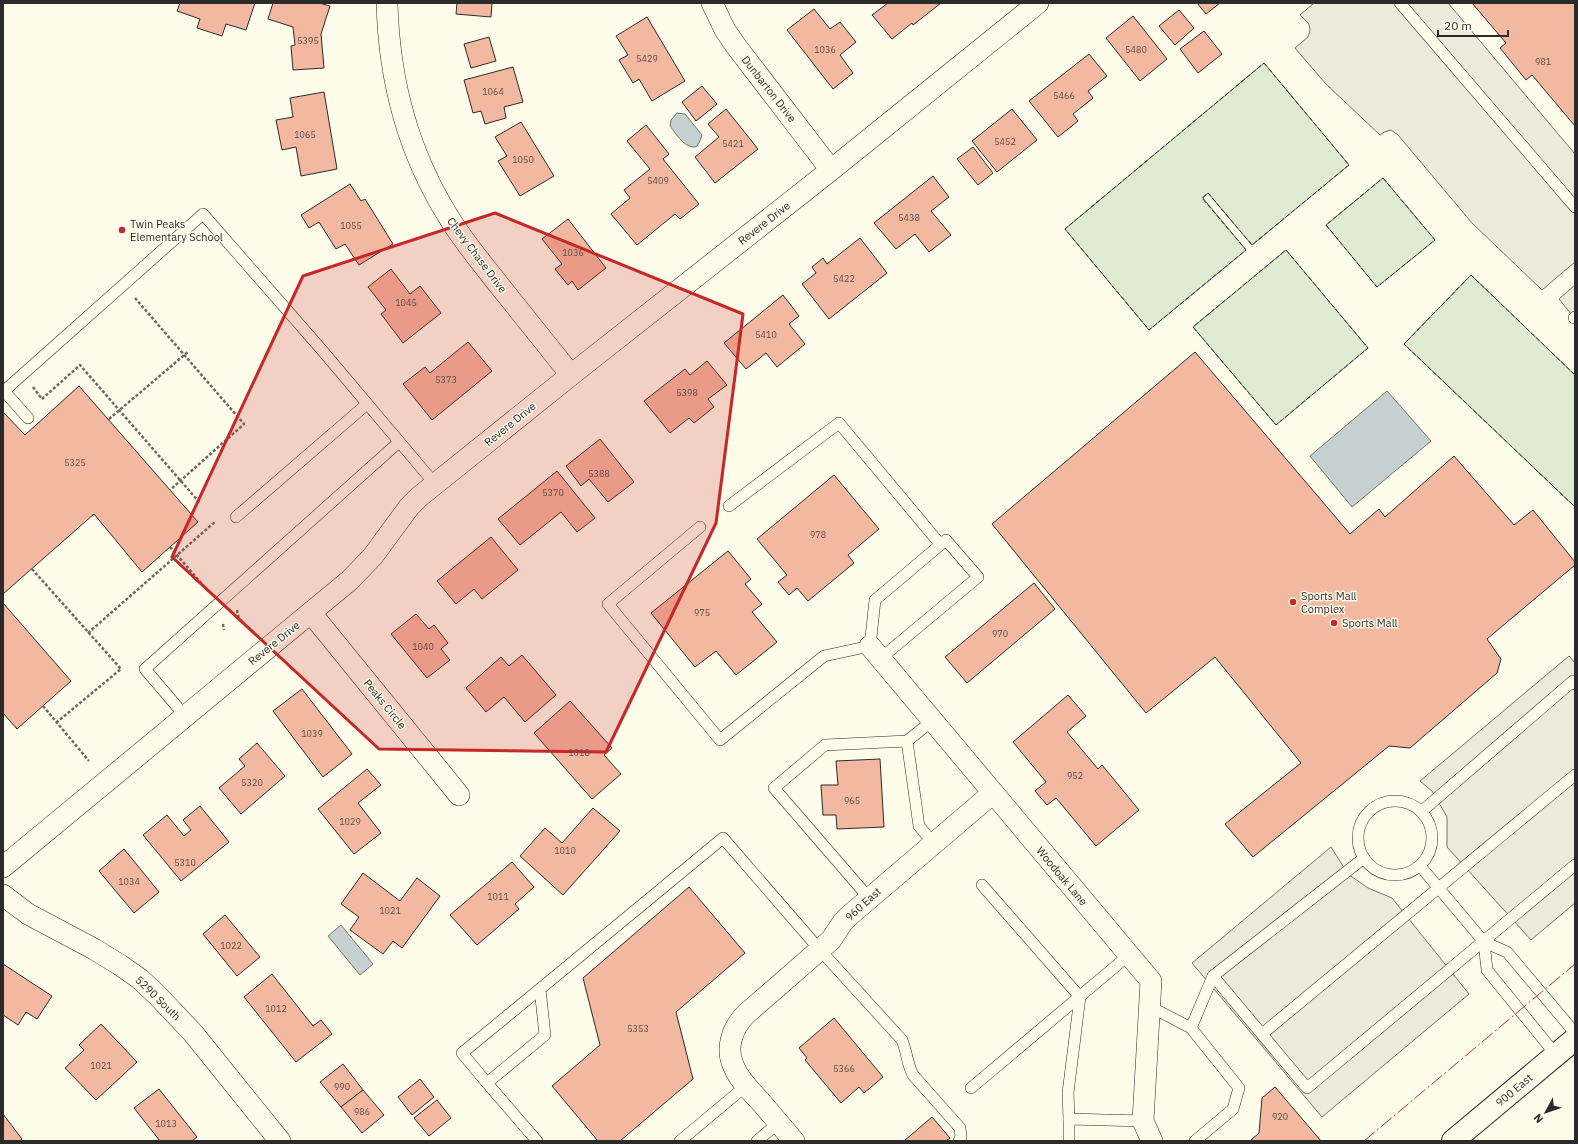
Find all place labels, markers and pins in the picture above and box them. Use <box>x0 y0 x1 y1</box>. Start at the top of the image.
place label: Twin Peaks Elementary School <box>130 217 223 244</box>
marker: Twin Peaks Elementary School <box>117 225 127 235</box>
place label: Sports Mall Complex <box>1301 589 1357 616</box>
marker: Sports Mall Complex <box>1288 597 1298 607</box>
place label: Sports Mall <box>1342 616 1398 630</box>
marker: Sports Mall <box>1329 618 1339 628</box>

